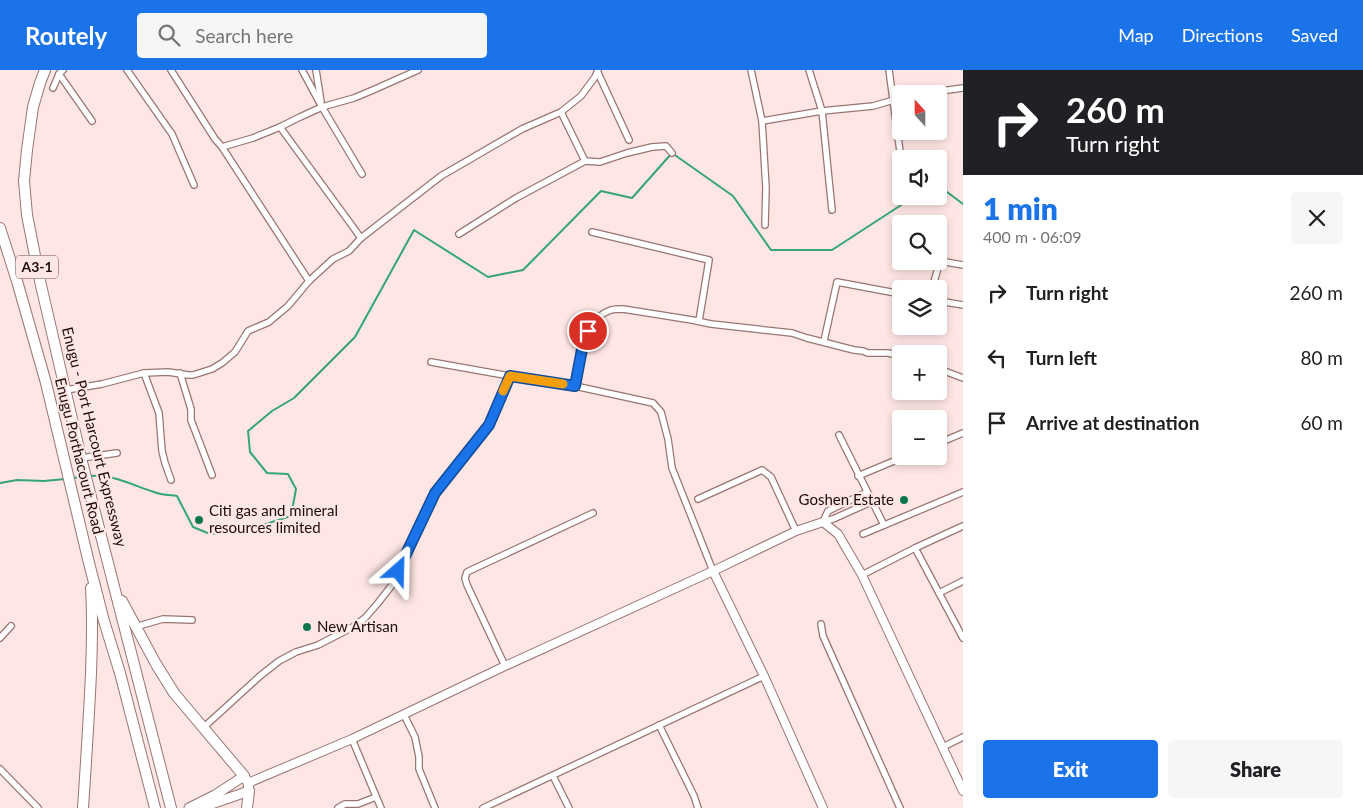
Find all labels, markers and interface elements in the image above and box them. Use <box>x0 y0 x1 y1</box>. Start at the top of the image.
search box <box>137 13 487 58</box>
text: Routely <box>25 21 107 50</box>
icon: search <box>155 21 183 49</box>
text: Search here <box>195 24 293 47</box>
text: Map <box>1118 24 1154 46</box>
text: Directions <box>1182 24 1263 46</box>
text: Saved <box>1291 24 1338 46</box>
north arrow <box>892 85 948 140</box>
map controls <box>892 85 947 465</box>
text: 260 m <box>1066 88 1165 130</box>
icon: right <box>983 90 1048 155</box>
text: Turn right <box>1066 130 1160 157</box>
button: sound <box>892 150 947 205</box>
text: 1 min <box>983 190 1058 226</box>
button: close <box>1291 192 1343 244</box>
button: search <box>892 215 947 270</box>
text: 400 m · 06:09 <box>983 227 1082 246</box>
road number: A3-1 <box>16 256 58 278</box>
icon: right <box>983 279 1011 307</box>
button: layers <box>892 280 947 335</box>
text: Turn right <box>1026 281 1108 304</box>
text: 260 m <box>1289 281 1343 304</box>
pin <box>567 310 609 352</box>
icon: arrive <box>574 317 602 345</box>
street label: Enugu - Port Harcourt Expressway <box>59 325 131 549</box>
icon: left <box>983 344 1011 372</box>
button: + <box>892 345 947 400</box>
text: Turn left <box>1026 346 1097 369</box>
text: 80 m <box>1300 346 1343 369</box>
street label: Enugu Porthacourt Road <box>52 376 108 536</box>
icon: arrive <box>983 409 1011 437</box>
button: − <box>892 410 947 465</box>
text: Arrive at destination <box>1026 411 1199 434</box>
text: 60 m <box>1300 411 1343 434</box>
place label: Goshen Estate <box>799 490 894 508</box>
marker: Goshen Estate <box>898 494 910 506</box>
place label: Citi gas and mineral resources limited <box>209 501 338 536</box>
marker: Citi gas and mineral resources limited <box>193 514 205 526</box>
position arrow <box>371 544 423 596</box>
place label: New Artisan <box>317 617 398 635</box>
marker: New Artisan <box>301 621 313 633</box>
button: Exit <box>983 740 1158 798</box>
button: Share <box>1168 740 1343 798</box>

